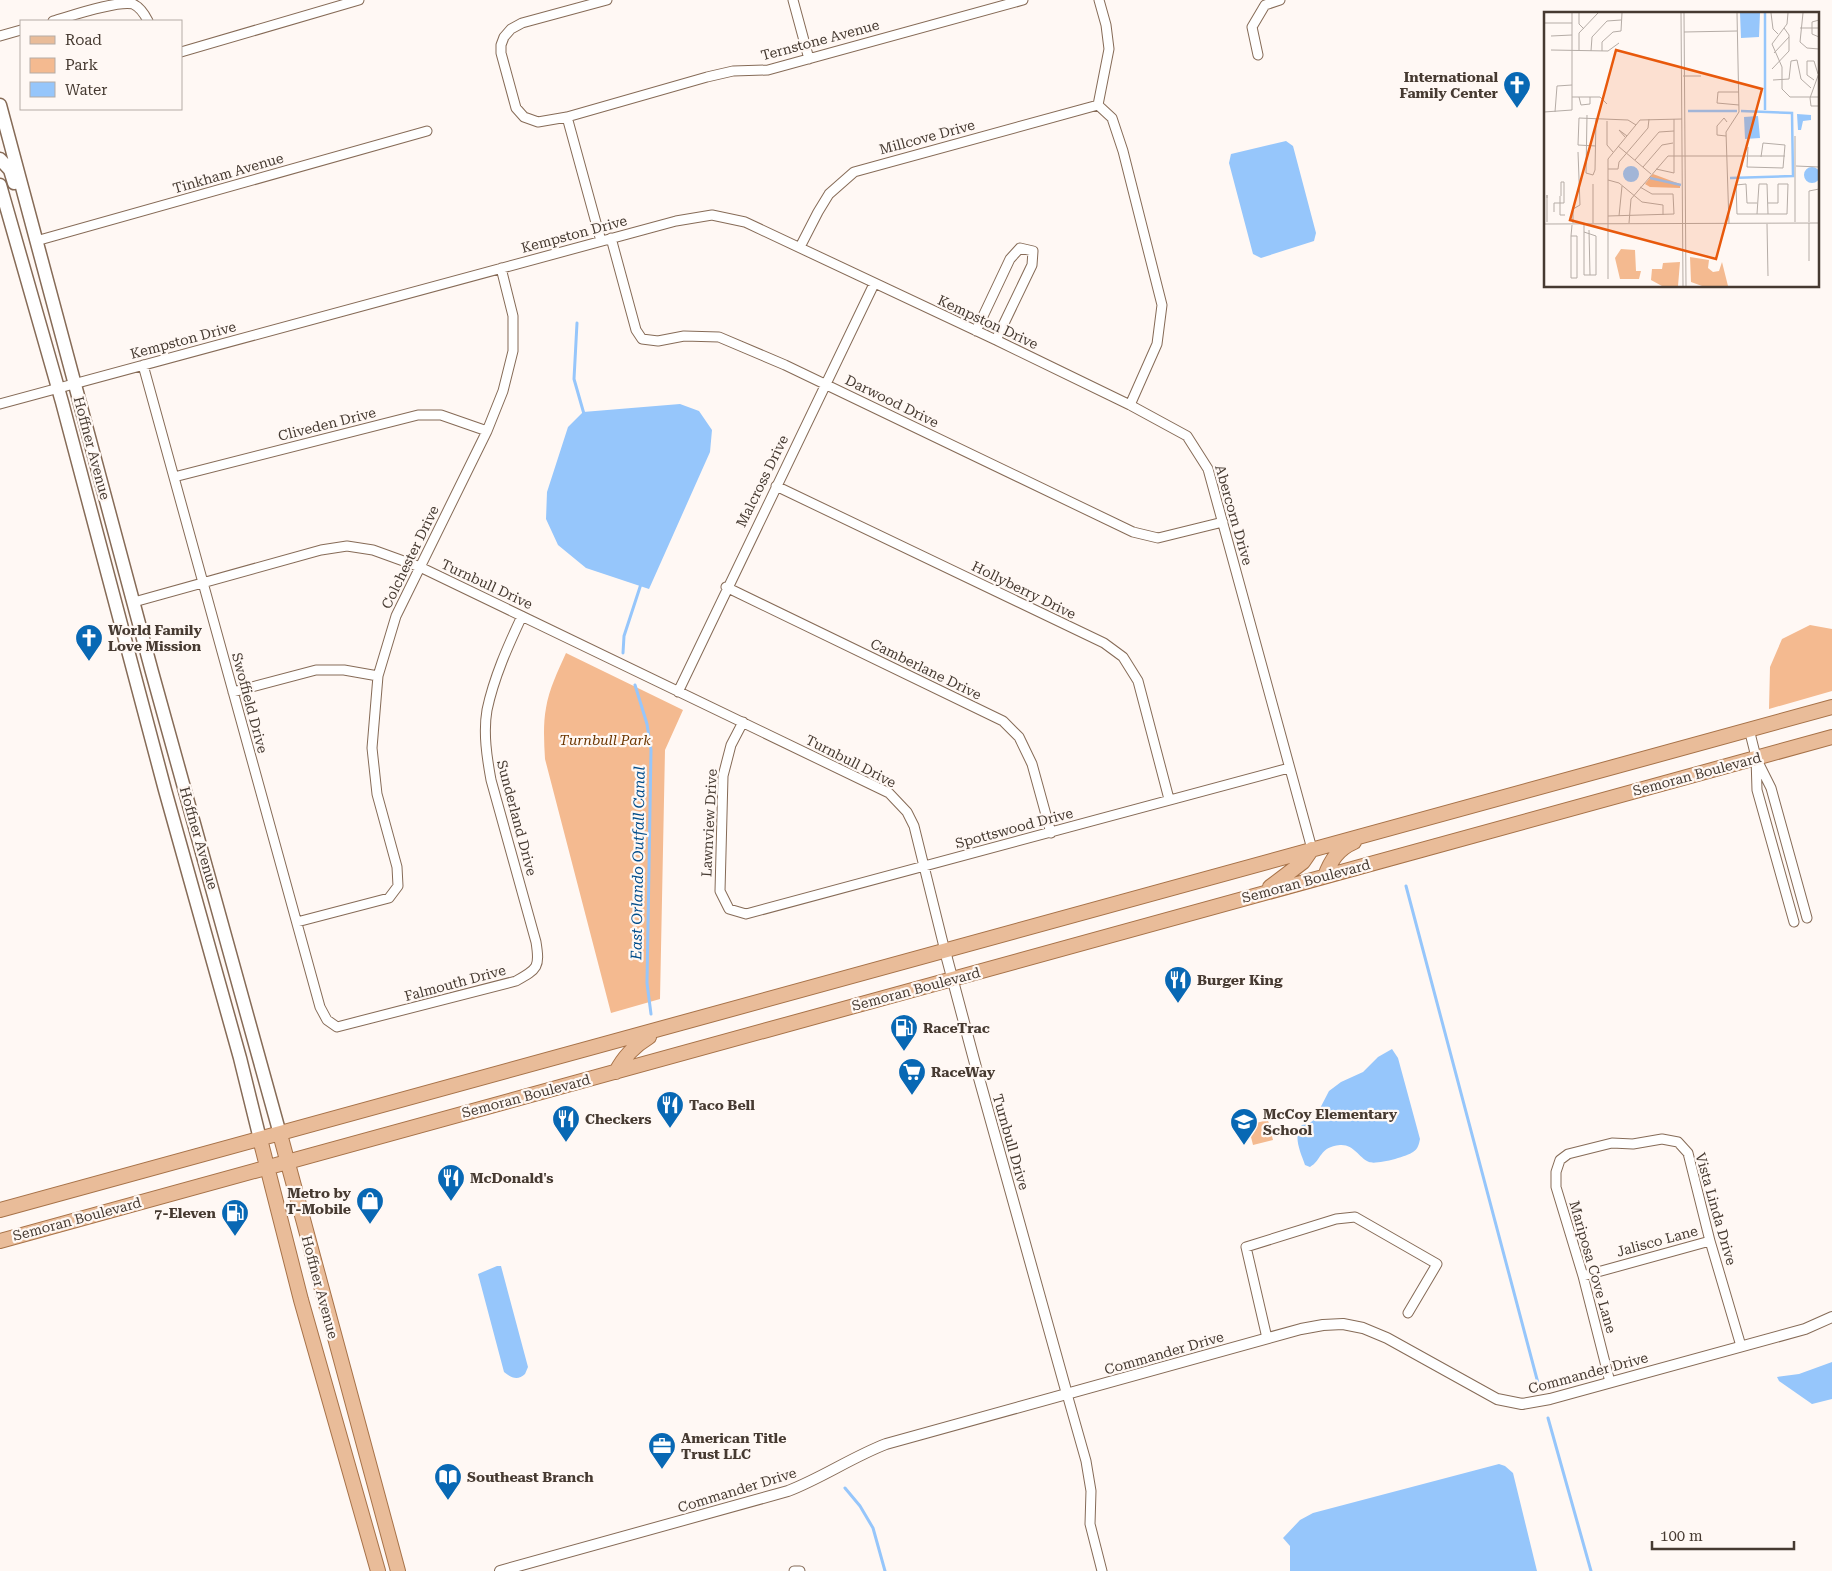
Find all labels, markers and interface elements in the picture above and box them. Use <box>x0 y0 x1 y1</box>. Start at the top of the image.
inset map <box>1544 12 1820 288</box>
street label: Ternstone Avenue <box>759 16 881 63</box>
legend <box>20 20 182 110</box>
text: Road <box>65 31 102 49</box>
text: Park <box>65 56 99 74</box>
place label: International Family Center <box>1399 69 1499 101</box>
church icon: International Family Center <box>1502 70 1532 109</box>
text: Water <box>65 81 107 99</box>
street label: Millcove Drive <box>877 116 977 157</box>
street label: Tinkham Avenue <box>171 149 285 196</box>
street label: Kempston Drive <box>519 212 629 256</box>
street label: Kempston Drive <box>935 292 1041 352</box>
street label: Kempston Drive <box>128 318 238 362</box>
street label: Darwood Drive <box>843 371 942 431</box>
street label: Hoffner Avenue <box>71 395 114 502</box>
street label: Cliveden Drive <box>276 404 378 444</box>
street label: Malcross Drive <box>733 432 791 530</box>
street label: Abercorn Drive <box>1212 463 1256 567</box>
street label: Colchester Drive <box>378 502 442 611</box>
street label: Turnbull Drive <box>439 556 536 612</box>
street label: Hollyberry Drive <box>969 558 1079 622</box>
place label: World Family Love Mission <box>108 622 202 654</box>
church icon: World Family Love Mission <box>74 623 104 662</box>
street label: Camberlane Drive <box>868 635 984 703</box>
street label: Swoffield Drive <box>229 651 271 755</box>
street label: Turnbull Drive <box>803 731 899 791</box>
park label: Turnbull Park <box>559 732 651 748</box>
street label: Semoran Boulevard <box>1631 749 1763 799</box>
street label: Sunderland Drive <box>494 758 540 878</box>
water label: East Orlando Outfall Canal <box>627 766 649 961</box>
street label: Lawnview Drive <box>698 768 720 878</box>
street label: Hoffner Avenue <box>177 785 221 892</box>
street label: Spottswood Drive <box>953 805 1075 851</box>
street label: Semoran Boulevard <box>1240 856 1372 906</box>
street label: Falmouth Drive <box>403 962 508 1004</box>
street label: Semoran Boulevard <box>850 964 982 1014</box>
restaurant icon: Burger King <box>1163 965 1193 1004</box>
place label: Burger King <box>1197 972 1283 988</box>
fuel station icon: RaceTrac <box>889 1013 919 1052</box>
place label: RaceTrac <box>923 1020 990 1036</box>
supermarket icon: RaceWay <box>897 1057 927 1096</box>
place label: RaceWay <box>931 1064 996 1080</box>
street label: Semoran Boulevard <box>460 1071 592 1121</box>
restaurant icon: Taco Bell <box>655 1090 685 1129</box>
street label: Turnbull Drive <box>990 1092 1032 1192</box>
place label: Taco Bell <box>689 1097 755 1113</box>
restaurant icon: Checkers <box>551 1104 581 1143</box>
place label: McCoy Elementary School <box>1263 1106 1398 1138</box>
school or university icon: McCoy Elementary School <box>1229 1107 1259 1146</box>
place label: Checkers <box>585 1111 652 1127</box>
street label: Vista Linda Drive <box>1692 1151 1740 1267</box>
restaurant icon: McDonald's <box>436 1163 466 1202</box>
place label: McDonald's <box>470 1170 553 1186</box>
place label: Metro by T-Mobile <box>286 1185 352 1217</box>
shop icon: Metro by T-Mobile <box>355 1186 385 1225</box>
street label: Semoran Boulevard <box>11 1194 143 1244</box>
fuel station icon: 7-Eleven <box>220 1198 250 1237</box>
street label: Mariposa Cove Lane <box>1566 1199 1620 1335</box>
place label: 7-Eleven <box>154 1205 217 1221</box>
street label: Jalisco Lane <box>1615 1222 1700 1260</box>
street label: Hoffner Avenue <box>299 1234 342 1341</box>
street label: Commander Drive <box>1102 1328 1226 1378</box>
street label: Commander Drive <box>1526 1349 1650 1397</box>
place label: American Title Trust LLC <box>681 1430 786 1462</box>
office icon: American Title Trust LLC <box>647 1431 677 1470</box>
library icon: Southeast Branch <box>433 1462 463 1501</box>
street label: Commander Drive <box>676 1464 799 1516</box>
place label: Southeast Branch <box>467 1469 594 1485</box>
scale bar <box>1652 1518 1794 1550</box>
text: 100 m <box>1660 1527 1703 1545</box>

